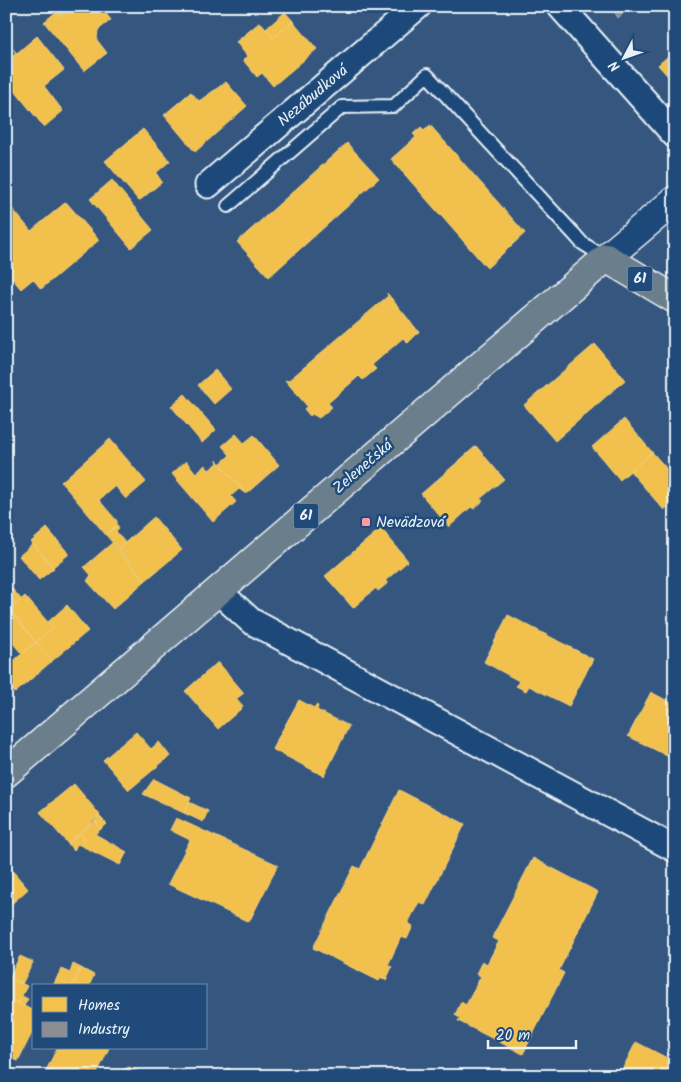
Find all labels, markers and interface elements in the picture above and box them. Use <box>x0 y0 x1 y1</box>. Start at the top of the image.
north arrow <box>598 32 648 82</box>
text: N <box>604 55 626 76</box>
street label: Nezábudková <box>272 58 355 133</box>
road number: 61 <box>628 266 652 292</box>
street label: Zelenečská <box>327 433 400 500</box>
road number: 61 <box>294 504 318 528</box>
place label: Nevädzová <box>376 510 446 535</box>
marker: Nevädzová <box>360 516 372 528</box>
legend <box>32 984 208 1050</box>
text: Homes <box>78 994 121 1018</box>
scale bar <box>488 1017 576 1049</box>
text: Industry <box>78 1018 131 1042</box>
text: 20 m <box>496 1024 530 1048</box>

